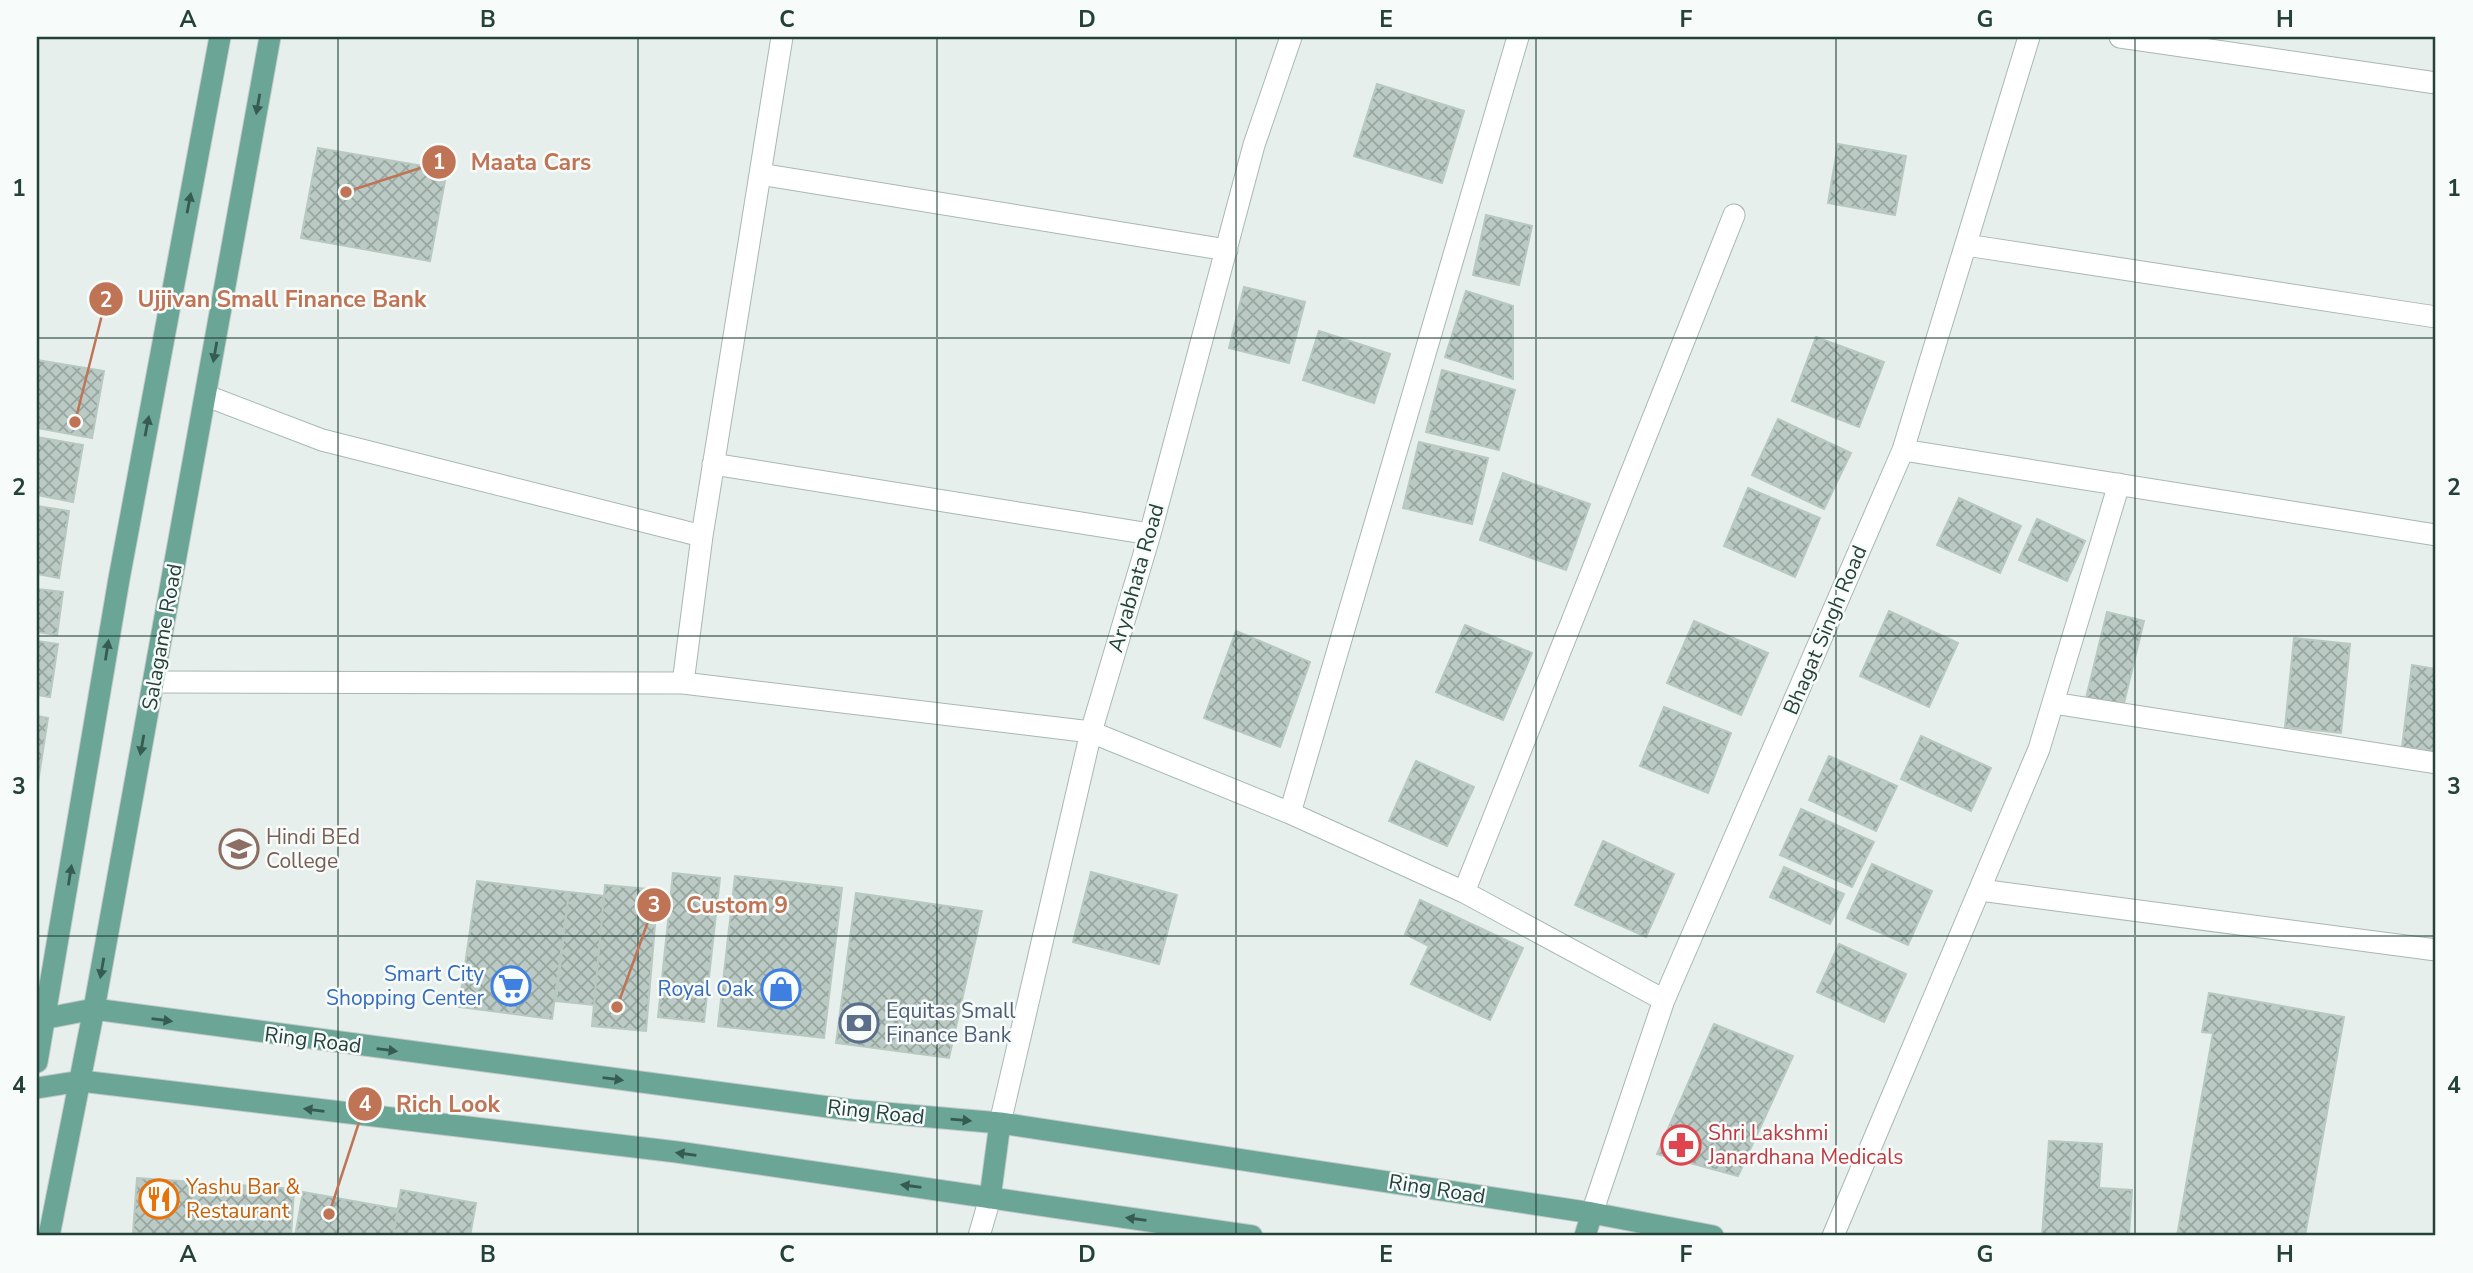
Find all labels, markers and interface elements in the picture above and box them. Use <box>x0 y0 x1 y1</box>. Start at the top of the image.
text: A <box>179 4 197 35</box>
text: B <box>480 4 496 35</box>
text: C <box>779 4 795 35</box>
text: D <box>1078 4 1096 35</box>
text: E <box>1379 4 1393 35</box>
text: F <box>1680 4 1693 35</box>
text: G <box>1977 4 1993 35</box>
text: H <box>2276 4 2294 35</box>
one-way arrow <box>253 93 264 115</box>
callout: Maata Cars <box>422 140 605 184</box>
text: Maata Cars <box>471 147 591 178</box>
text: 1 <box>433 148 445 176</box>
text: 1 <box>12 173 26 204</box>
text: 1 <box>2447 173 2461 204</box>
one-way arrow <box>184 192 195 214</box>
callout: Ujjivan Small Finance Bank <box>89 277 441 321</box>
text: Ujjivan Small Finance Bank <box>138 284 427 315</box>
text: 2 <box>100 286 112 314</box>
one-way arrow <box>209 341 220 363</box>
one-way arrow <box>142 415 153 437</box>
text: 2 <box>12 472 26 503</box>
text: 2 <box>2447 472 2461 503</box>
street label: Aryabhata Road <box>1101 500 1171 656</box>
street label: Bhagat Singh Road <box>1777 541 1873 719</box>
street label: Salagame Road <box>135 562 189 712</box>
one-way arrow <box>102 639 113 661</box>
one-way arrow <box>136 734 147 756</box>
text: 3 <box>12 771 26 802</box>
text: 3 <box>2447 771 2461 802</box>
place label: Hindi BEd College <box>266 823 360 875</box>
school or university icon: Hindi BEd College <box>218 828 260 870</box>
one-way arrow <box>65 864 76 886</box>
callout: Custom 9 <box>637 883 802 927</box>
text: Custom 9 <box>686 890 788 921</box>
text: 3 <box>648 891 660 919</box>
one-way arrow <box>96 957 107 979</box>
place label: Smart City Shopping Center <box>326 960 484 1012</box>
supermarket icon: Smart City Shopping Center <box>490 965 532 1007</box>
shop icon: Royal Oak <box>760 968 802 1010</box>
place label: Royal Oak <box>658 975 754 1003</box>
place label: Equitas Small Finance Bank <box>886 997 1016 1049</box>
bank icon: Equitas Small Finance Bank <box>838 1002 880 1044</box>
one-way arrow <box>151 1015 173 1026</box>
street label: Ring Road <box>263 1020 363 1060</box>
one-way arrow <box>377 1044 399 1055</box>
text: 4 <box>12 1070 26 1101</box>
text: 4 <box>2447 1070 2461 1101</box>
one-way arrow <box>602 1074 624 1085</box>
callout: Rich Look <box>347 1082 514 1126</box>
text: Rich Look <box>396 1089 501 1120</box>
text: 4 <box>359 1090 372 1118</box>
street label: Ring Road <box>826 1093 926 1131</box>
one-way arrow <box>303 1104 325 1115</box>
one-way arrow <box>950 1115 972 1126</box>
place label: Shri Lakshmi Janardhana Medicals <box>1707 1119 1903 1171</box>
pharmacy icon: Shri Lakshmi Janardhana Medicals <box>1660 1124 1702 1166</box>
one-way arrow <box>675 1148 697 1159</box>
street label: Ring Road <box>1387 1168 1487 1210</box>
place label: Yashu Bar & Restaurant <box>185 1173 300 1225</box>
restaurant icon: Yashu Bar & Restaurant <box>138 1178 180 1220</box>
one-way arrow <box>900 1181 922 1192</box>
one-way arrow <box>1125 1214 1147 1225</box>
text: A <box>179 1239 197 1270</box>
text: B <box>480 1239 496 1270</box>
text: C <box>779 1239 795 1270</box>
text: D <box>1078 1239 1096 1270</box>
text: E <box>1379 1239 1393 1270</box>
text: F <box>1680 1239 1693 1270</box>
text: G <box>1977 1239 1993 1270</box>
text: H <box>2276 1239 2294 1270</box>

